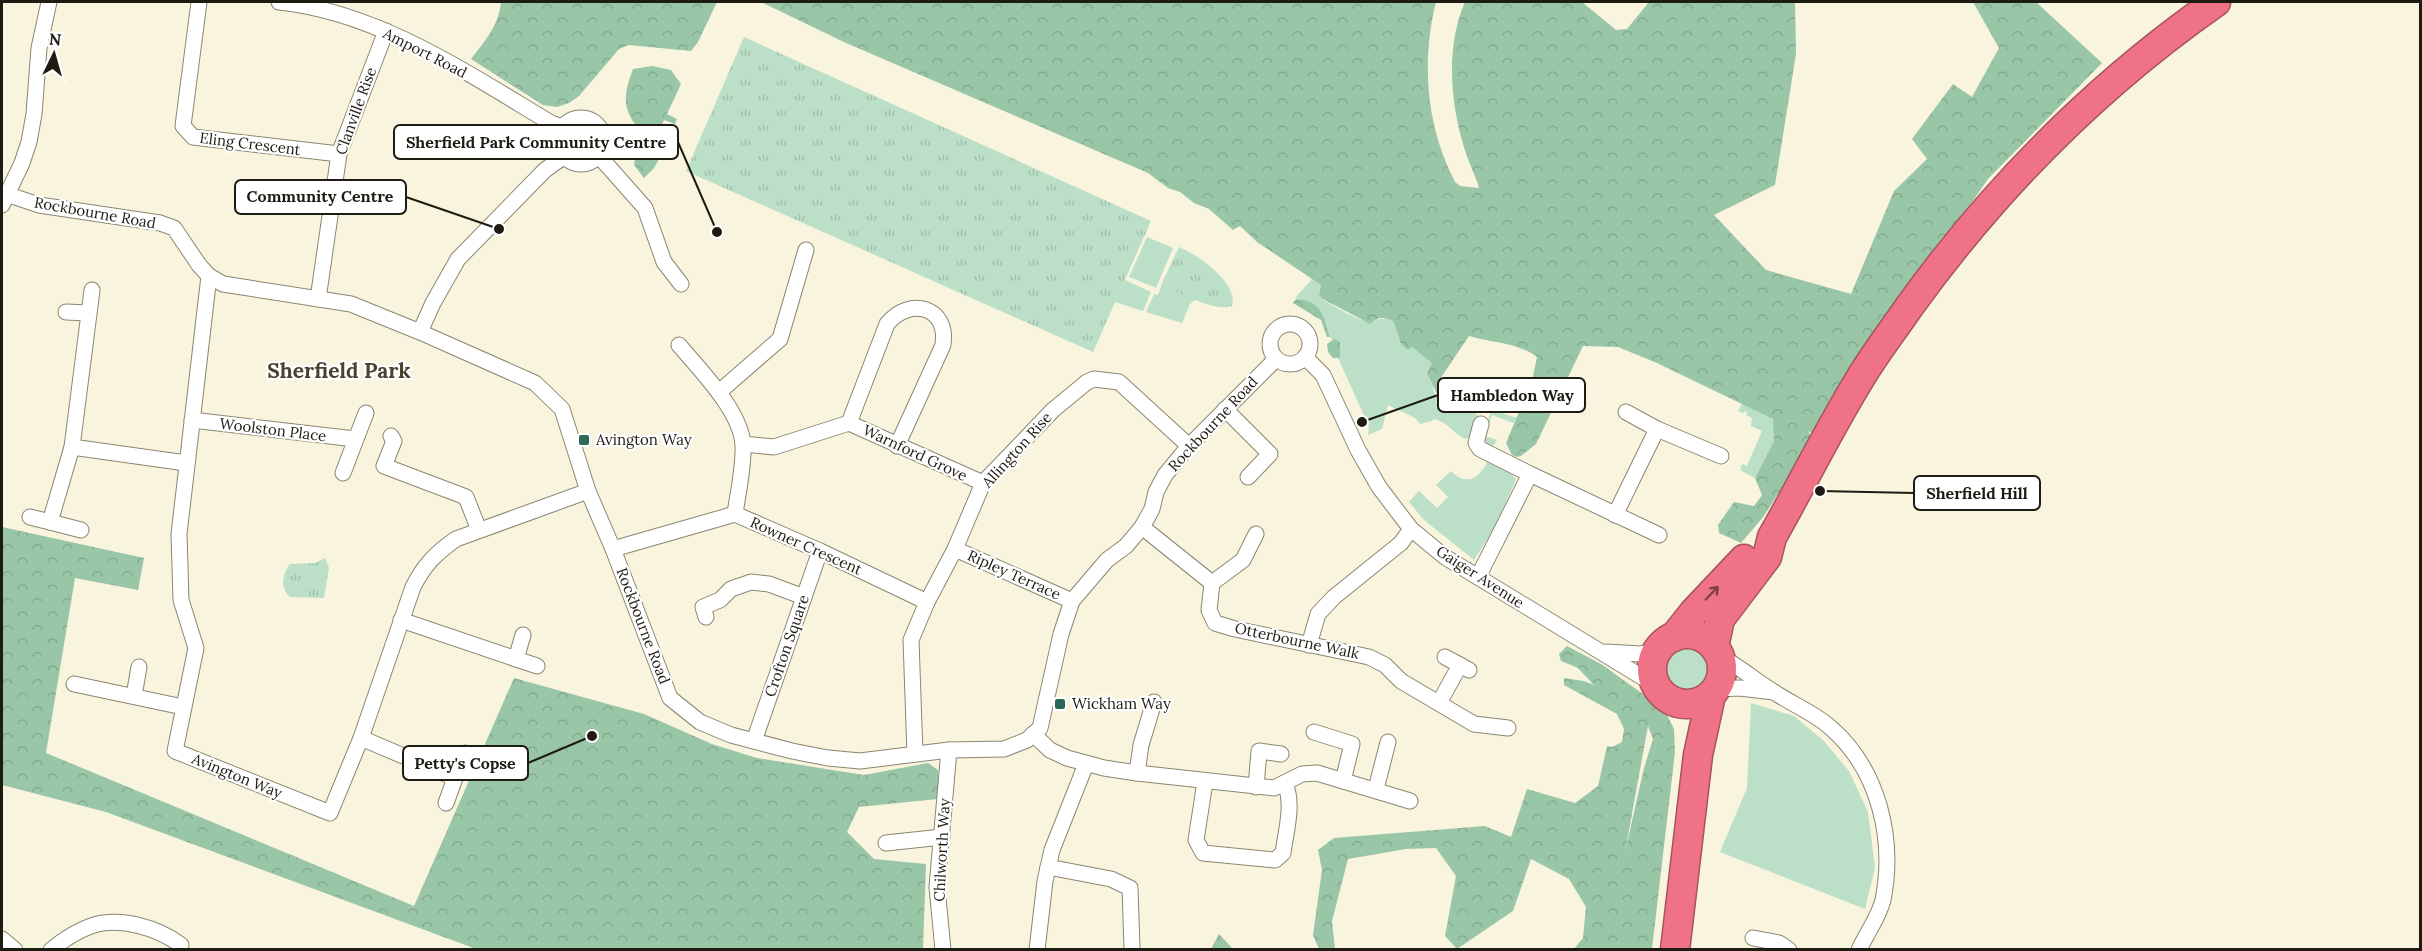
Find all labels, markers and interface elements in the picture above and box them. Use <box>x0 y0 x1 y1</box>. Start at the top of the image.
street label: Amport Road <box>379 23 470 82</box>
north arrow <box>24 24 84 84</box>
text: N <box>48 29 62 50</box>
street label: Clanville Rise <box>331 64 380 157</box>
callout: Sherfield Park Community Centre <box>394 125 678 159</box>
street label: Eling Crescent <box>198 128 302 159</box>
text: Sherfield Park Community Centre <box>406 132 667 152</box>
callout: Community Centre <box>235 180 406 214</box>
text: Community Centre <box>247 186 394 206</box>
street label: Rockbourne Road <box>33 192 157 233</box>
district label: Sherfield Park <box>267 357 411 384</box>
street label: Rockbourne Road <box>1164 372 1262 475</box>
callout: Hambledon Way <box>1438 378 1585 412</box>
text: Hambledon Way <box>1450 385 1574 405</box>
street label: Allington Rise <box>977 408 1056 492</box>
street label: Woolston Place <box>219 414 328 445</box>
street label: Warnford Grove <box>860 420 970 485</box>
place label: Avington Way <box>595 430 692 449</box>
marker: Avington Way <box>577 433 591 447</box>
callout: Sherfield Hill <box>1914 476 2040 510</box>
text: Sherfield Hill <box>1926 483 2028 503</box>
street label: Rowner Crescent <box>747 512 865 579</box>
street label: Gaiger Avenue <box>1433 541 1528 612</box>
street label: Ripley Terrace <box>965 545 1064 604</box>
street label: Rockbourne Road <box>613 565 674 687</box>
one-way arrow <box>1705 585 1719 600</box>
street label: Crofton Square <box>760 592 813 699</box>
street label: Otterbourne Walk <box>1233 618 1361 663</box>
place label: Wickham Way <box>1072 694 1171 713</box>
marker: Wickham Way <box>1053 697 1067 711</box>
callout: Petty's Copse <box>403 746 528 780</box>
street label: Avington Way <box>188 748 285 802</box>
text: Petty's Copse <box>414 753 516 773</box>
street label: Chilworth Way <box>929 798 954 902</box>

